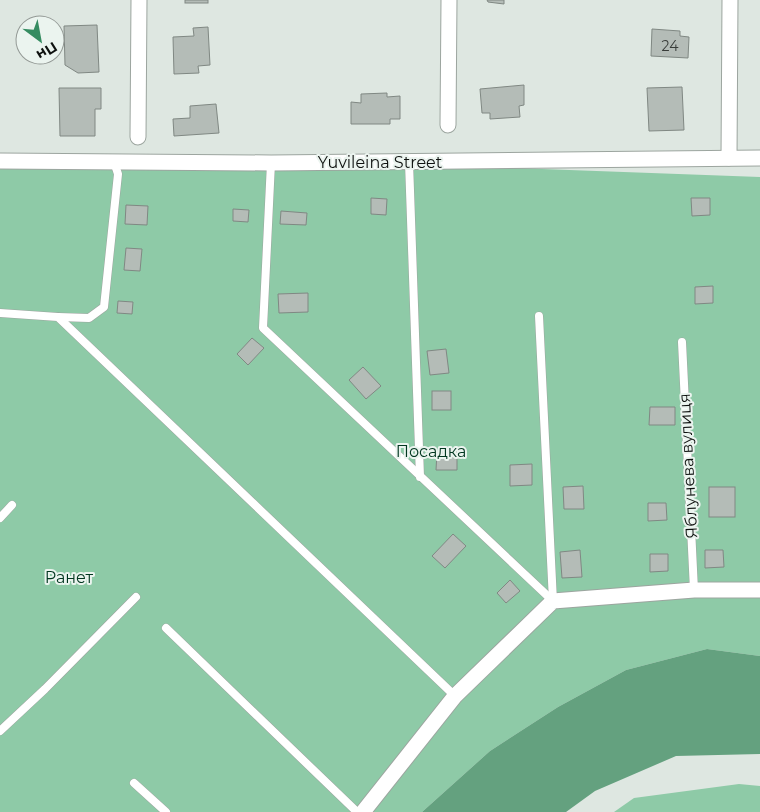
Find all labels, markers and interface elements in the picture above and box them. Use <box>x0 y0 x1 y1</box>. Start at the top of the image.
north arrow <box>15 15 65 65</box>
house number: 24 <box>662 37 679 55</box>
text: Пн <box>33 38 61 64</box>
street label: Yuvileina Street <box>318 153 443 172</box>
street label: Яблунева вулиця <box>675 393 701 539</box>
park label: Посадка <box>396 442 466 461</box>
park label: Ранет <box>45 568 94 587</box>

